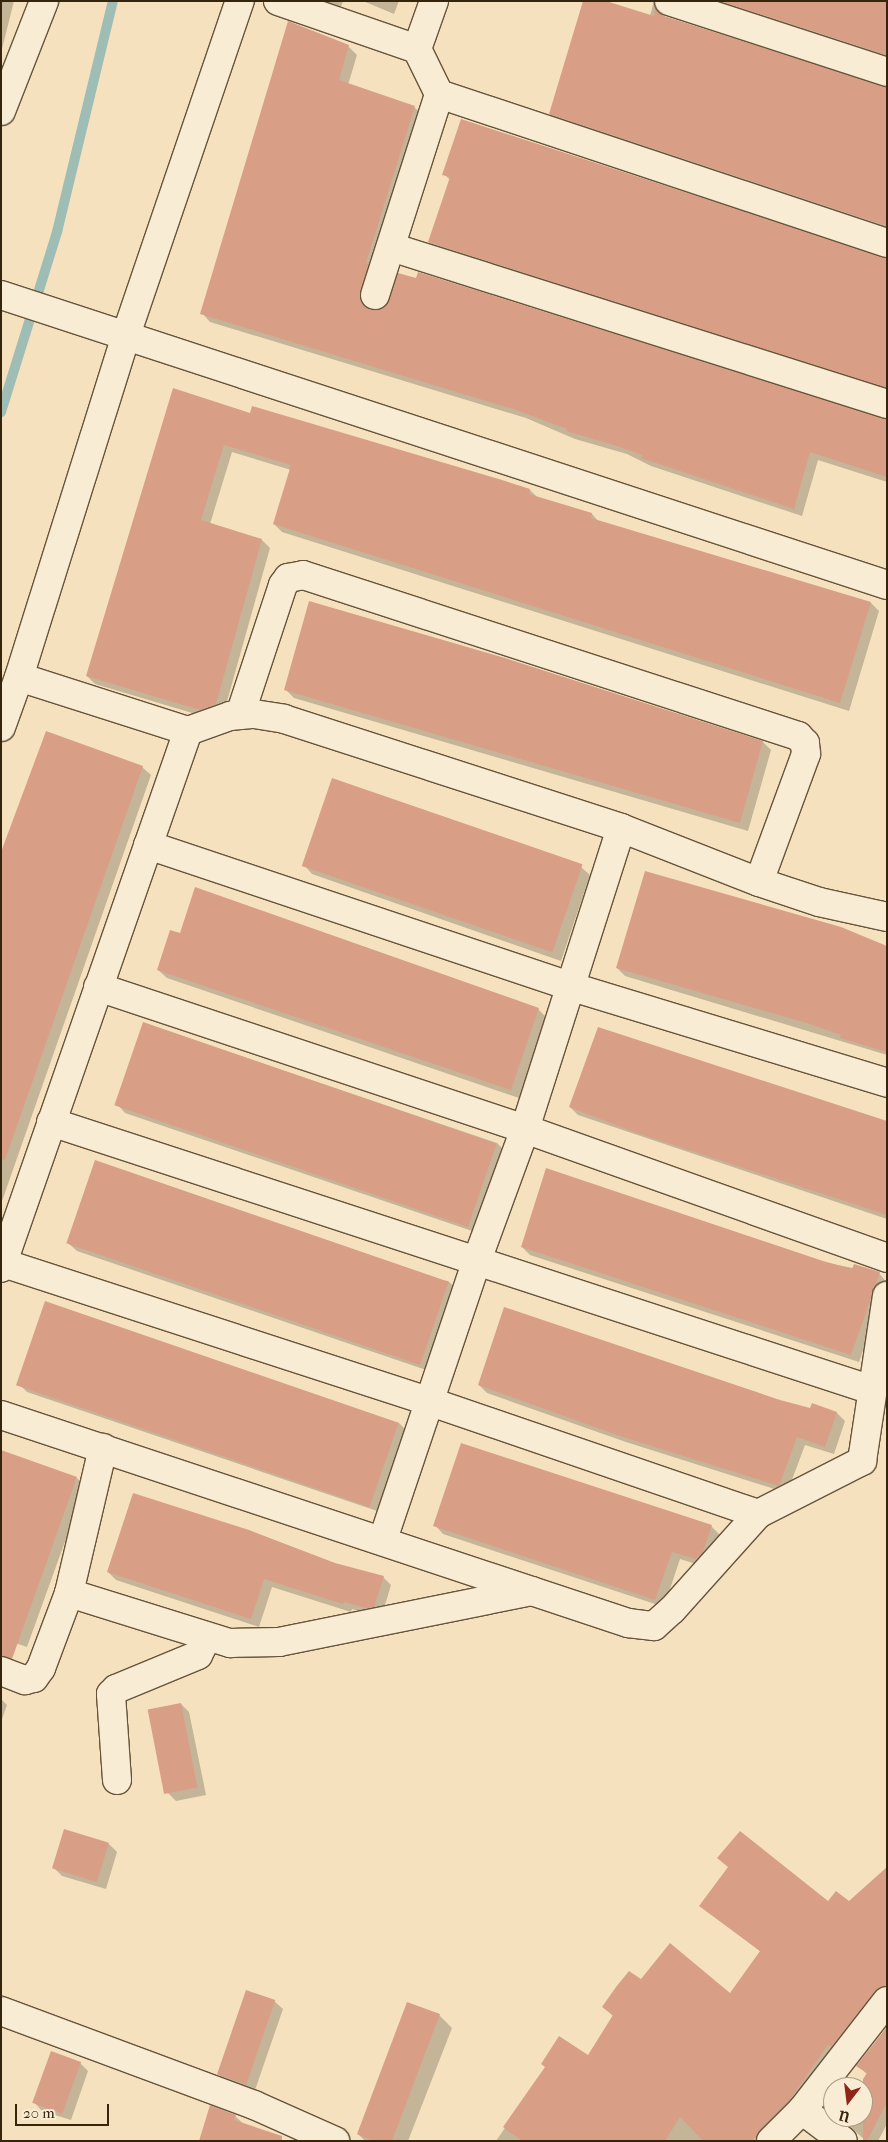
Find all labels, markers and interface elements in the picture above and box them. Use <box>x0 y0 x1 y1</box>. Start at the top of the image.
north arrow <box>823 2077 873 2127</box>
scale bar <box>18 2094 111 2126</box>
text: 20 m <box>23 2104 55 2122</box>
text: U <box>837 2106 852 2126</box>

